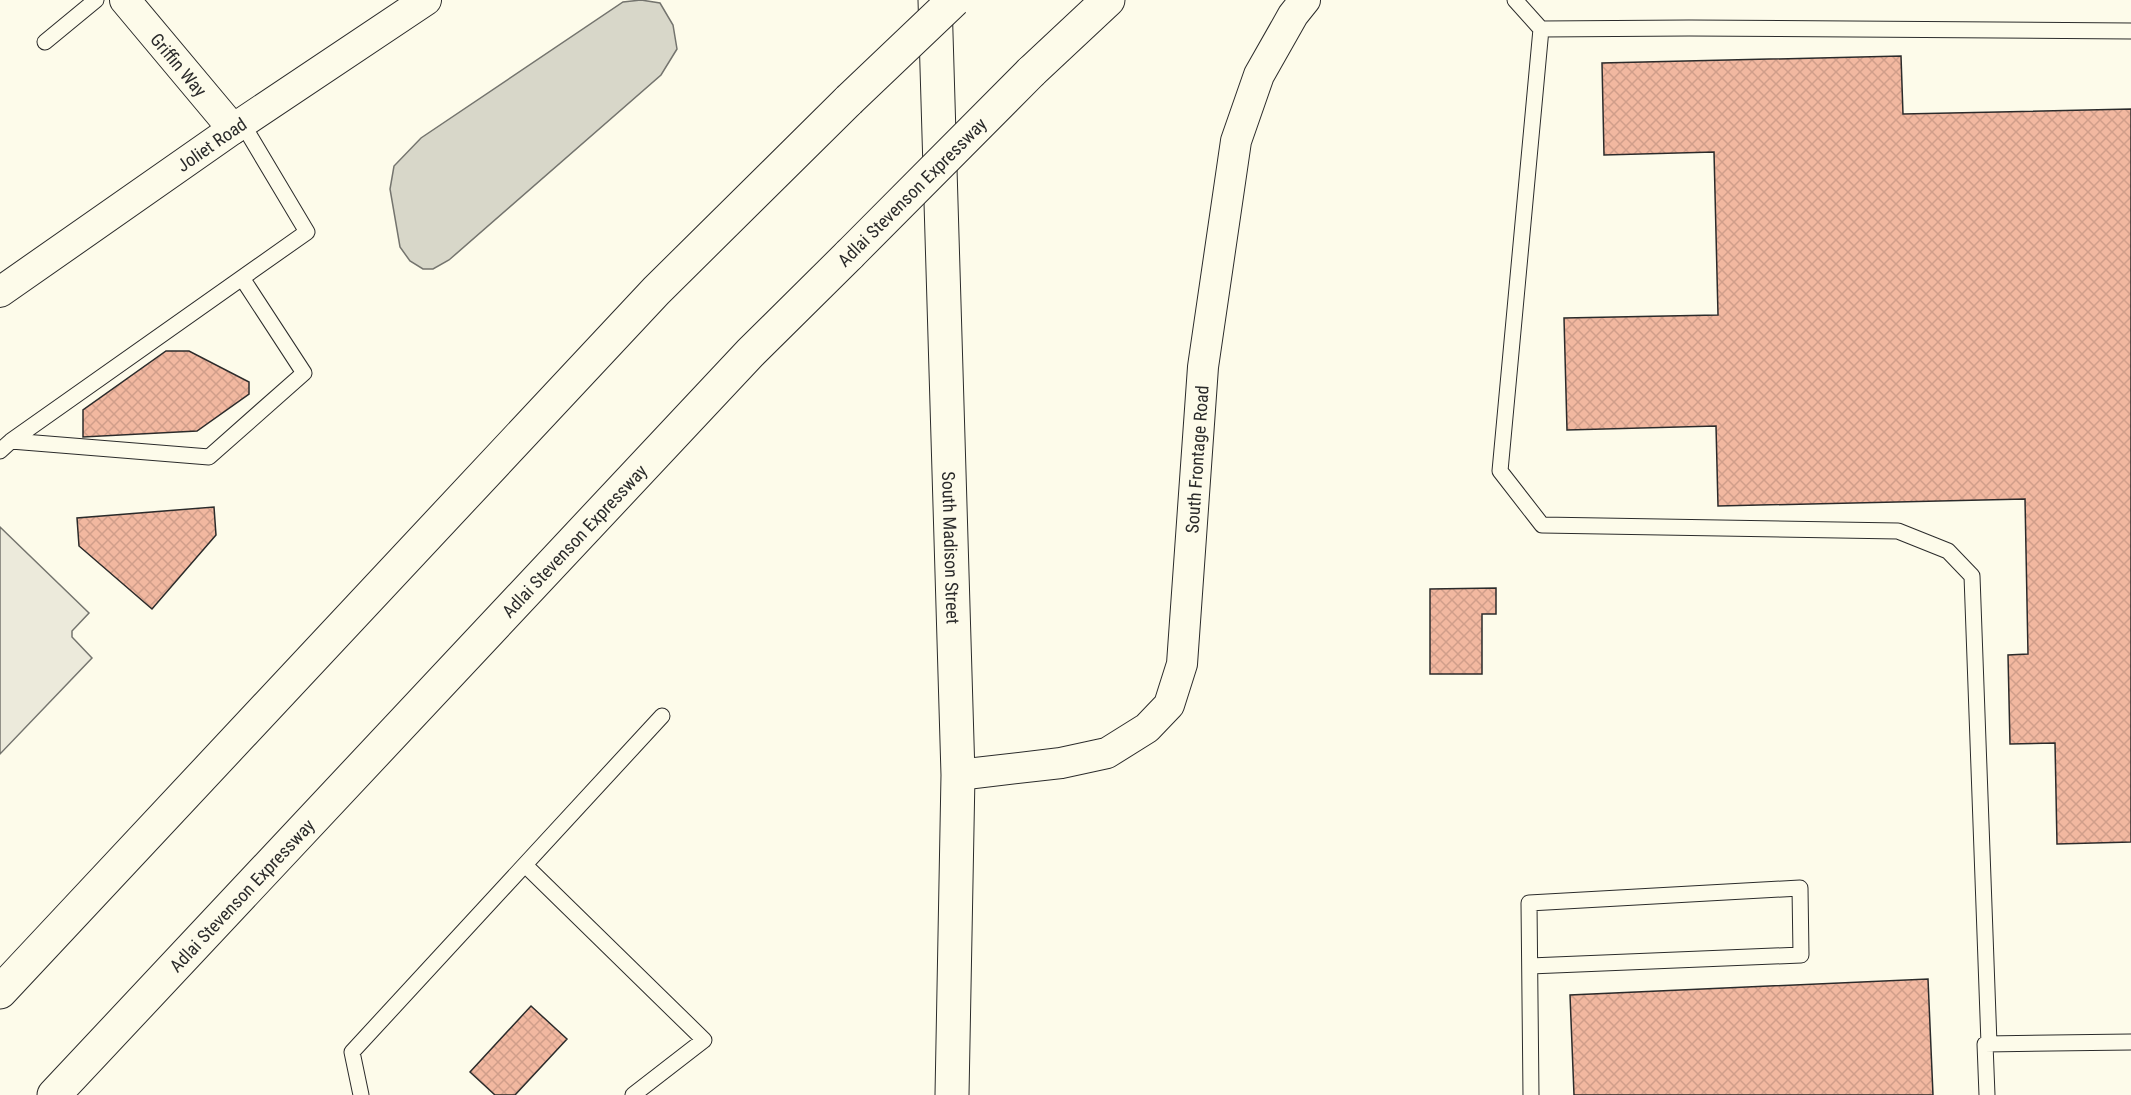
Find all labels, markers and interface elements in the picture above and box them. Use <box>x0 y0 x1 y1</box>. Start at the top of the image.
street label: Griffin Way <box>146 29 212 101</box>
street label: Joliet Road <box>173 113 250 176</box>
street label: Adlai Stevenson Expressway <box>833 113 991 271</box>
street label: South Frontage Road <box>1181 385 1212 534</box>
street label: Adlai Stevenson Expressway <box>497 460 651 622</box>
street label: South Madison Street <box>938 471 964 624</box>
street label: Adlai Stevenson Expressway <box>165 814 319 976</box>

